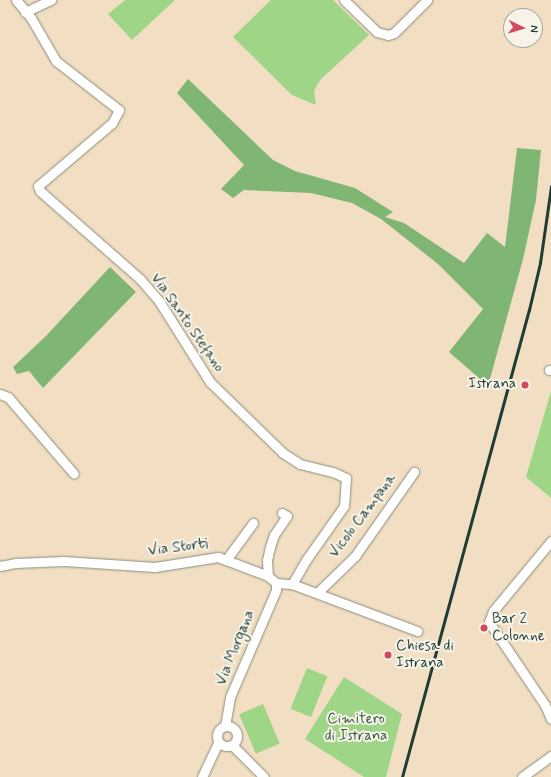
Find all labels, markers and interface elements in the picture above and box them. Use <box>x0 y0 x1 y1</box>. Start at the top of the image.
north arrow <box>503 8 543 48</box>
text: N <box>527 25 541 33</box>
street label: Via Santo Stefano <box>147 272 227 374</box>
place label: Istrana <box>468 376 516 394</box>
marker: Istrana <box>519 379 531 391</box>
street label: Vicolo Campana <box>325 470 401 562</box>
street label: Via Storti <box>147 535 209 561</box>
street label: Via Morgana <box>212 607 260 689</box>
place label: Bar 2 Colonne <box>492 610 545 645</box>
marker: Bar 2 Colonne <box>479 623 489 633</box>
place label: Chiesa di Istrana <box>396 637 454 672</box>
marker: Chiesa di Istrana <box>383 650 393 660</box>
park label: Cimitero di Istrana <box>325 710 387 745</box>

